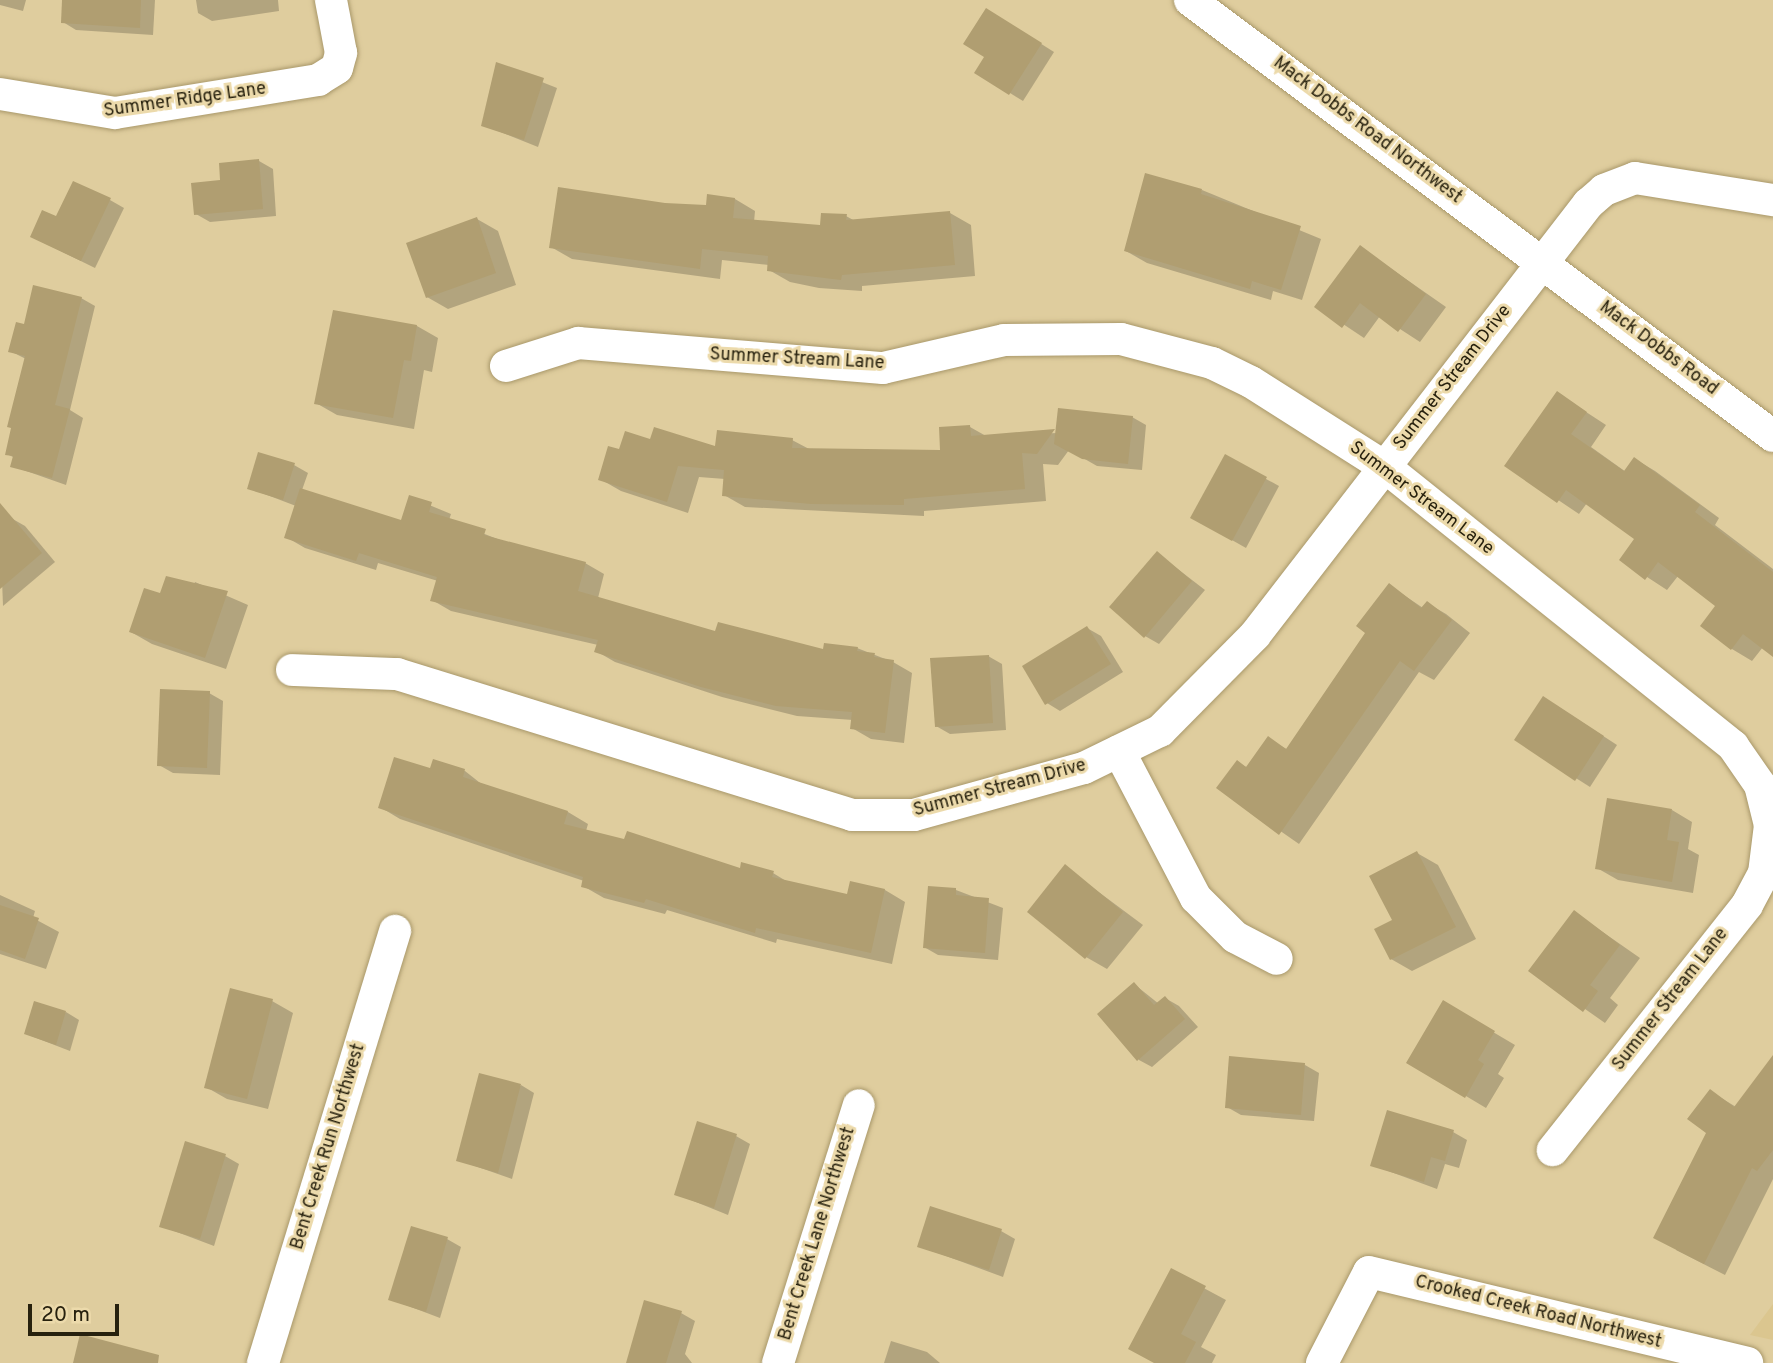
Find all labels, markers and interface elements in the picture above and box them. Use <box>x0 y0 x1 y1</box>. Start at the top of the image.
street label: Mack Dobbs Road Northwest <box>1268 53 1466 209</box>
street label: Summer Ridge Lane <box>102 79 268 123</box>
street label: Mack Dobbs Road <box>1594 297 1722 401</box>
street label: Summer Stream Drive <box>1390 301 1516 455</box>
street label: Summer Stream Lane <box>709 345 885 375</box>
street label: Summer Stream Lane <box>1345 438 1497 560</box>
street label: Summer Stream Drive <box>911 756 1089 822</box>
street label: Summer Stream Lane <box>1609 924 1733 1076</box>
street label: Bent Creek Run Northwest <box>287 1041 371 1253</box>
street label: Bent Creek Lane Northwest <box>775 1125 861 1343</box>
street label: Crooked Creek Road Northwest <box>1413 1272 1663 1354</box>
scale bar <box>32 1290 122 1334</box>
text: 20 m <box>41 1302 90 1329</box>

